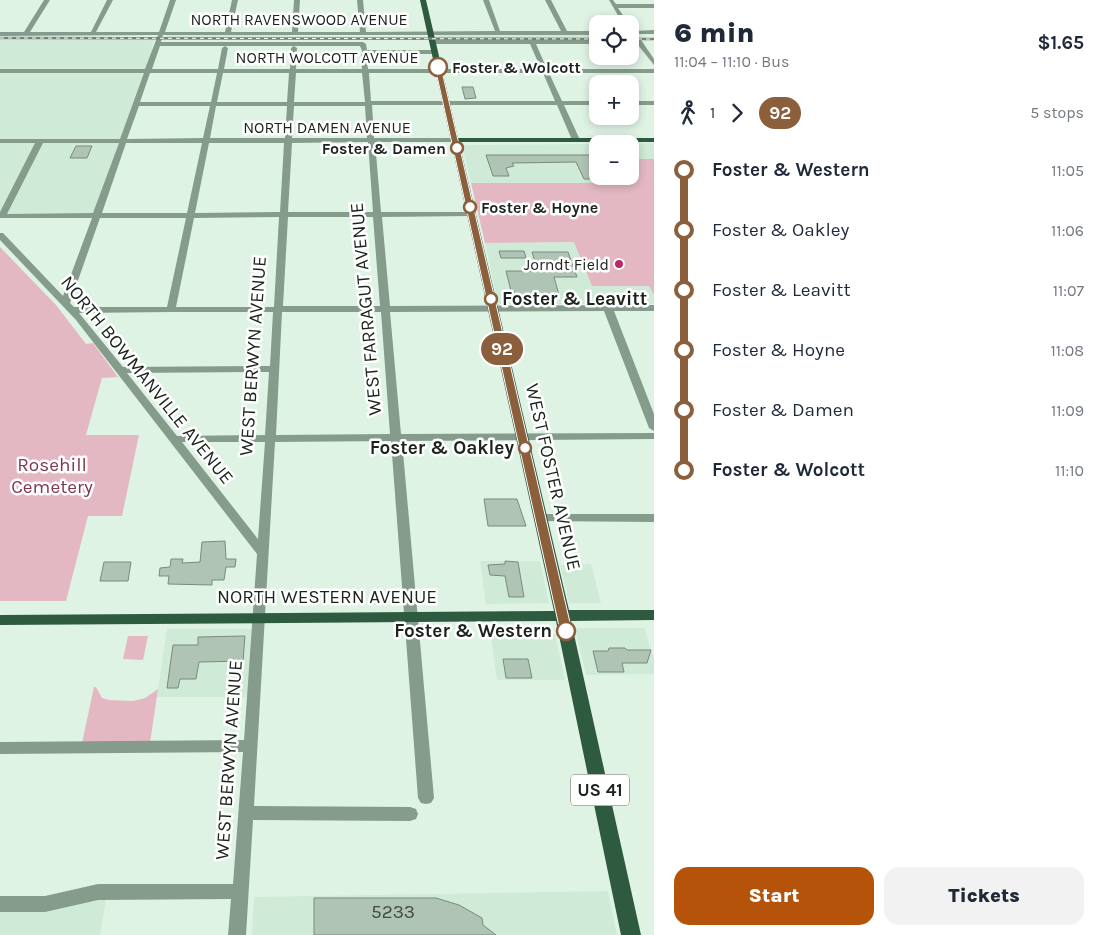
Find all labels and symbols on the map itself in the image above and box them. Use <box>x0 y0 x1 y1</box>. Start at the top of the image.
street label: NORTH RAVENSWOOD AVENUE <box>190 10 408 29</box>
street label: NORTH WOLCOTT AVENUE <box>236 48 418 67</box>
marker: Foster & Wolcott <box>428 57 448 77</box>
place label: Foster & Wolcott <box>452 58 581 77</box>
street label: NORTH DAMEN AVENUE <box>243 118 411 137</box>
place label: Foster & Damen <box>322 139 446 158</box>
marker: Foster & Damen <box>450 141 464 155</box>
place label: Foster & Hoyne <box>481 198 598 217</box>
marker: Foster & Hoyne <box>463 200 477 214</box>
street label: WEST FARRAGUT AVENUE <box>346 202 386 416</box>
street label: WEST BERWYN AVENUE <box>235 255 271 457</box>
place label: Jorndt Field <box>524 255 609 274</box>
marker: Jorndt Field <box>613 258 625 270</box>
street label: NORTH BOWMANVILLE AVENUE <box>56 271 238 489</box>
place label: Foster & Leavitt <box>502 288 647 310</box>
marker: Foster & Leavitt <box>484 292 498 306</box>
line badge: 92 <box>480 333 524 365</box>
street label: WEST FOSTER AVENUE <box>521 381 585 573</box>
place label: Foster & Oakley <box>370 437 514 459</box>
marker: Foster & Oakley <box>518 441 532 455</box>
park label: Rosehill Cemetery <box>11 454 93 498</box>
street label: NORTH WESTERN AVENUE <box>217 586 437 608</box>
place label: Foster & Western <box>394 620 552 642</box>
marker: Foster & Western <box>556 621 576 641</box>
street label: WEST BERWYN AVENUE <box>211 659 247 861</box>
road number: US 41 <box>571 774 629 806</box>
house number: 5233 <box>371 901 415 923</box>

